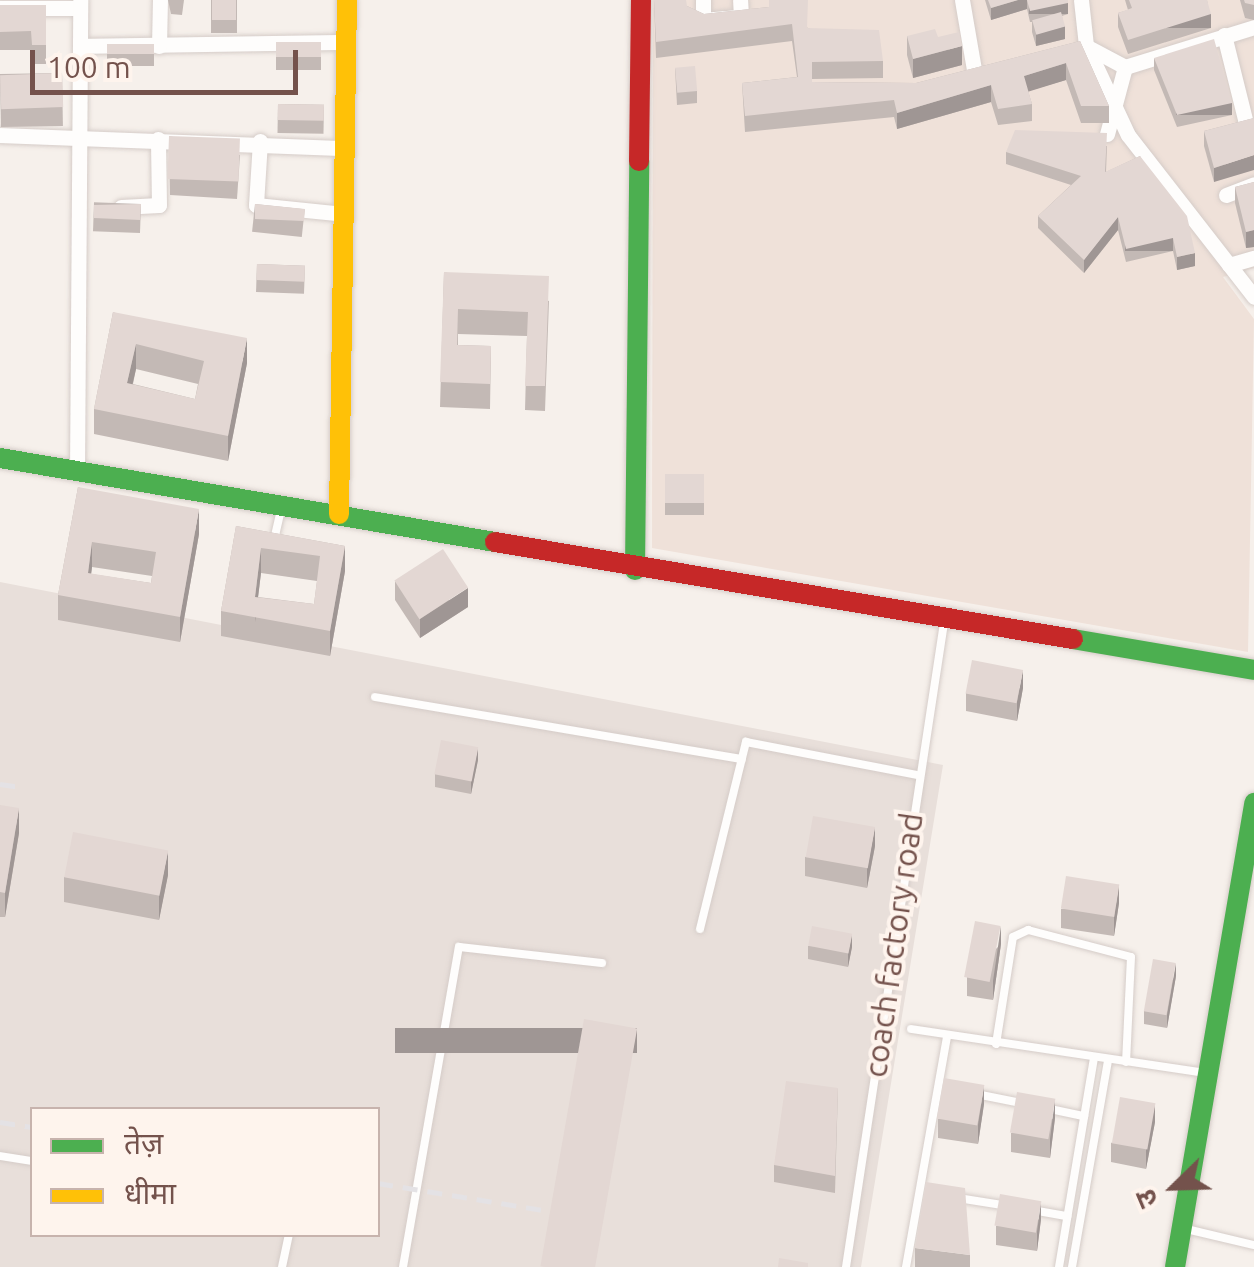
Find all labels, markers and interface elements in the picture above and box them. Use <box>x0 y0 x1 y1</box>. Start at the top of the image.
scale bar <box>35 30 302 92</box>
text: 100 m <box>47 50 131 84</box>
street label: coach factory road <box>855 810 931 1080</box>
legend <box>30 1107 380 1237</box>
text: तेज़ <box>124 1126 163 1160</box>
north arrow <box>1124 1137 1224 1237</box>
text: धीमा <box>124 1176 176 1210</box>
text: उ <box>1128 1185 1163 1213</box>

